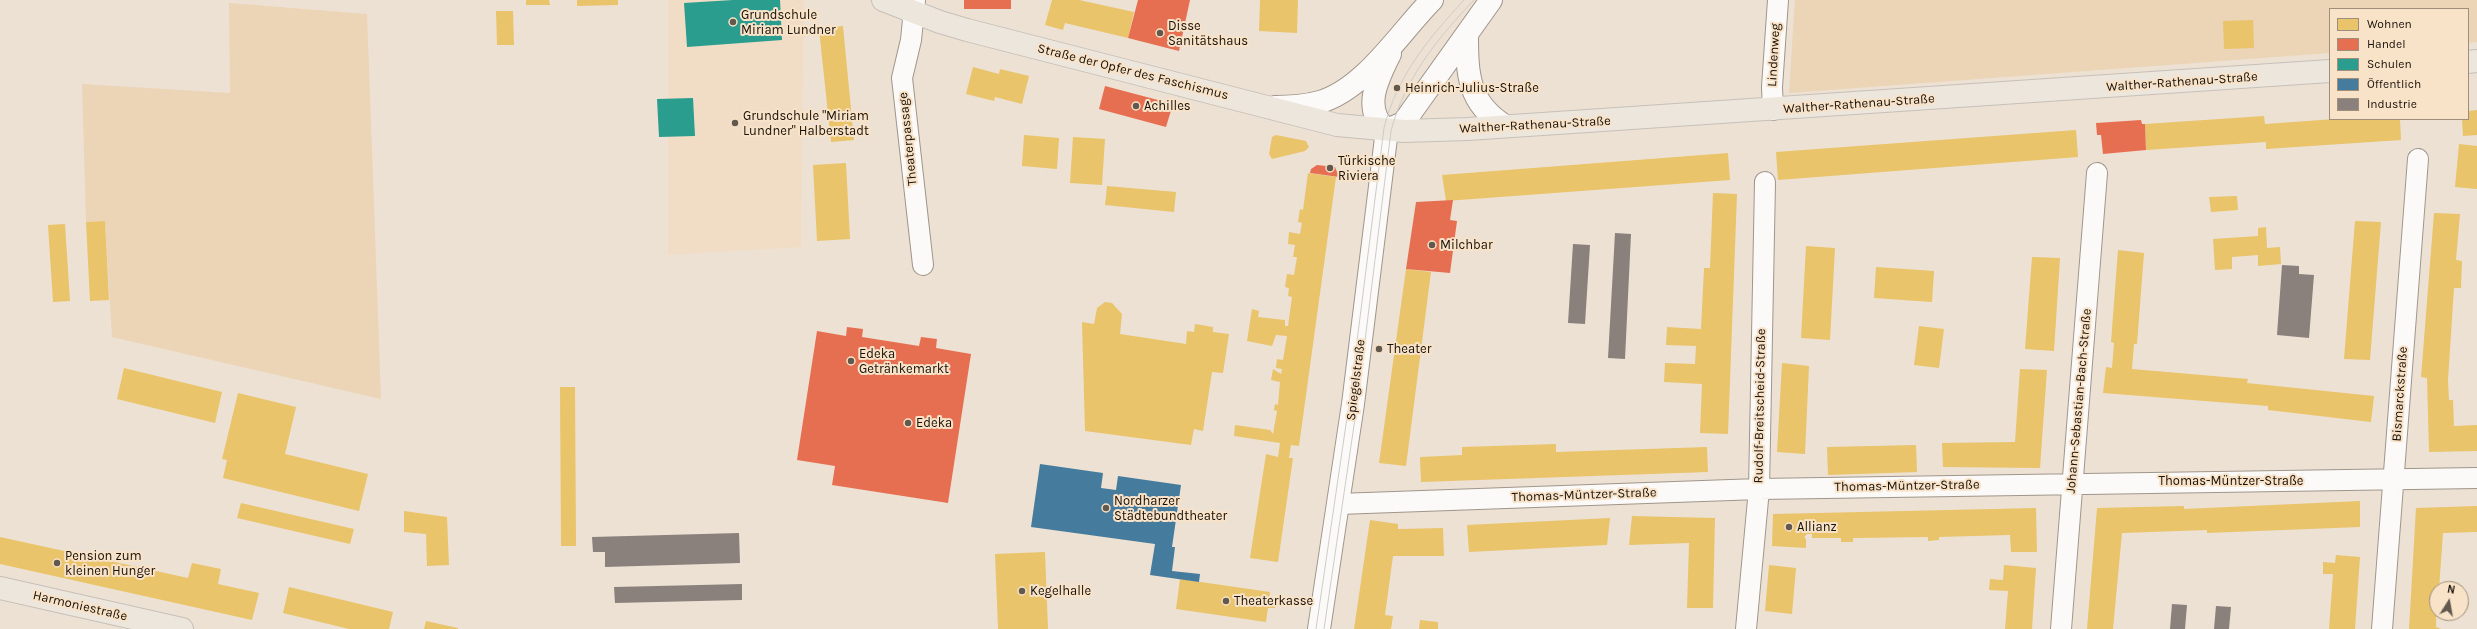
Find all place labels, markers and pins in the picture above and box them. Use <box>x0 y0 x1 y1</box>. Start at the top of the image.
place label: Grundschule Miriam Lundner <box>741 7 836 38</box>
marker: Grundschule Miriam Lundner <box>728 17 738 27</box>
place label: Disse Sanitätshaus <box>1168 18 1248 49</box>
marker: Disse Sanitätshaus <box>1155 28 1165 38</box>
place label: Heinrich-Julius-Straße <box>1405 80 1539 96</box>
marker: Heinrich-Julius-Straße <box>1392 83 1402 93</box>
place label: Achilles <box>1144 98 1191 114</box>
marker: Achilles <box>1131 101 1141 111</box>
place label: Grundschule "Miriam Lundner" Halberstadt <box>743 108 869 139</box>
marker: Grundschule "Miriam Lundner" Halberstadt <box>730 118 740 128</box>
place label: Türkische Riviera <box>1338 153 1395 184</box>
marker: Türkische Riviera <box>1325 163 1335 173</box>
place label: Milchbar <box>1440 237 1493 253</box>
marker: Milchbar <box>1427 240 1437 250</box>
place label: Theater <box>1387 341 1431 357</box>
marker: Theater <box>1374 344 1384 354</box>
place label: Edeka Getränkemarkt <box>859 346 949 377</box>
marker: Edeka Getränkemarkt <box>846 356 856 366</box>
place label: Edeka <box>916 415 952 431</box>
marker: Edeka <box>903 418 913 428</box>
place label: Nordharzer Städtebundtheater <box>1114 493 1227 524</box>
marker: Nordharzer Städtebundtheater <box>1101 503 1111 513</box>
place label: Allianz <box>1797 519 1837 535</box>
marker: Allianz <box>1784 522 1794 532</box>
place label: Pension zum kleinen Hunger <box>65 548 155 579</box>
marker: Pension zum kleinen Hunger <box>52 558 62 568</box>
place label: Kegelhalle <box>1030 583 1091 599</box>
marker: Kegelhalle <box>1017 586 1027 596</box>
place label: Theaterkasse <box>1234 593 1313 609</box>
marker: Theaterkasse <box>1221 596 1231 606</box>

